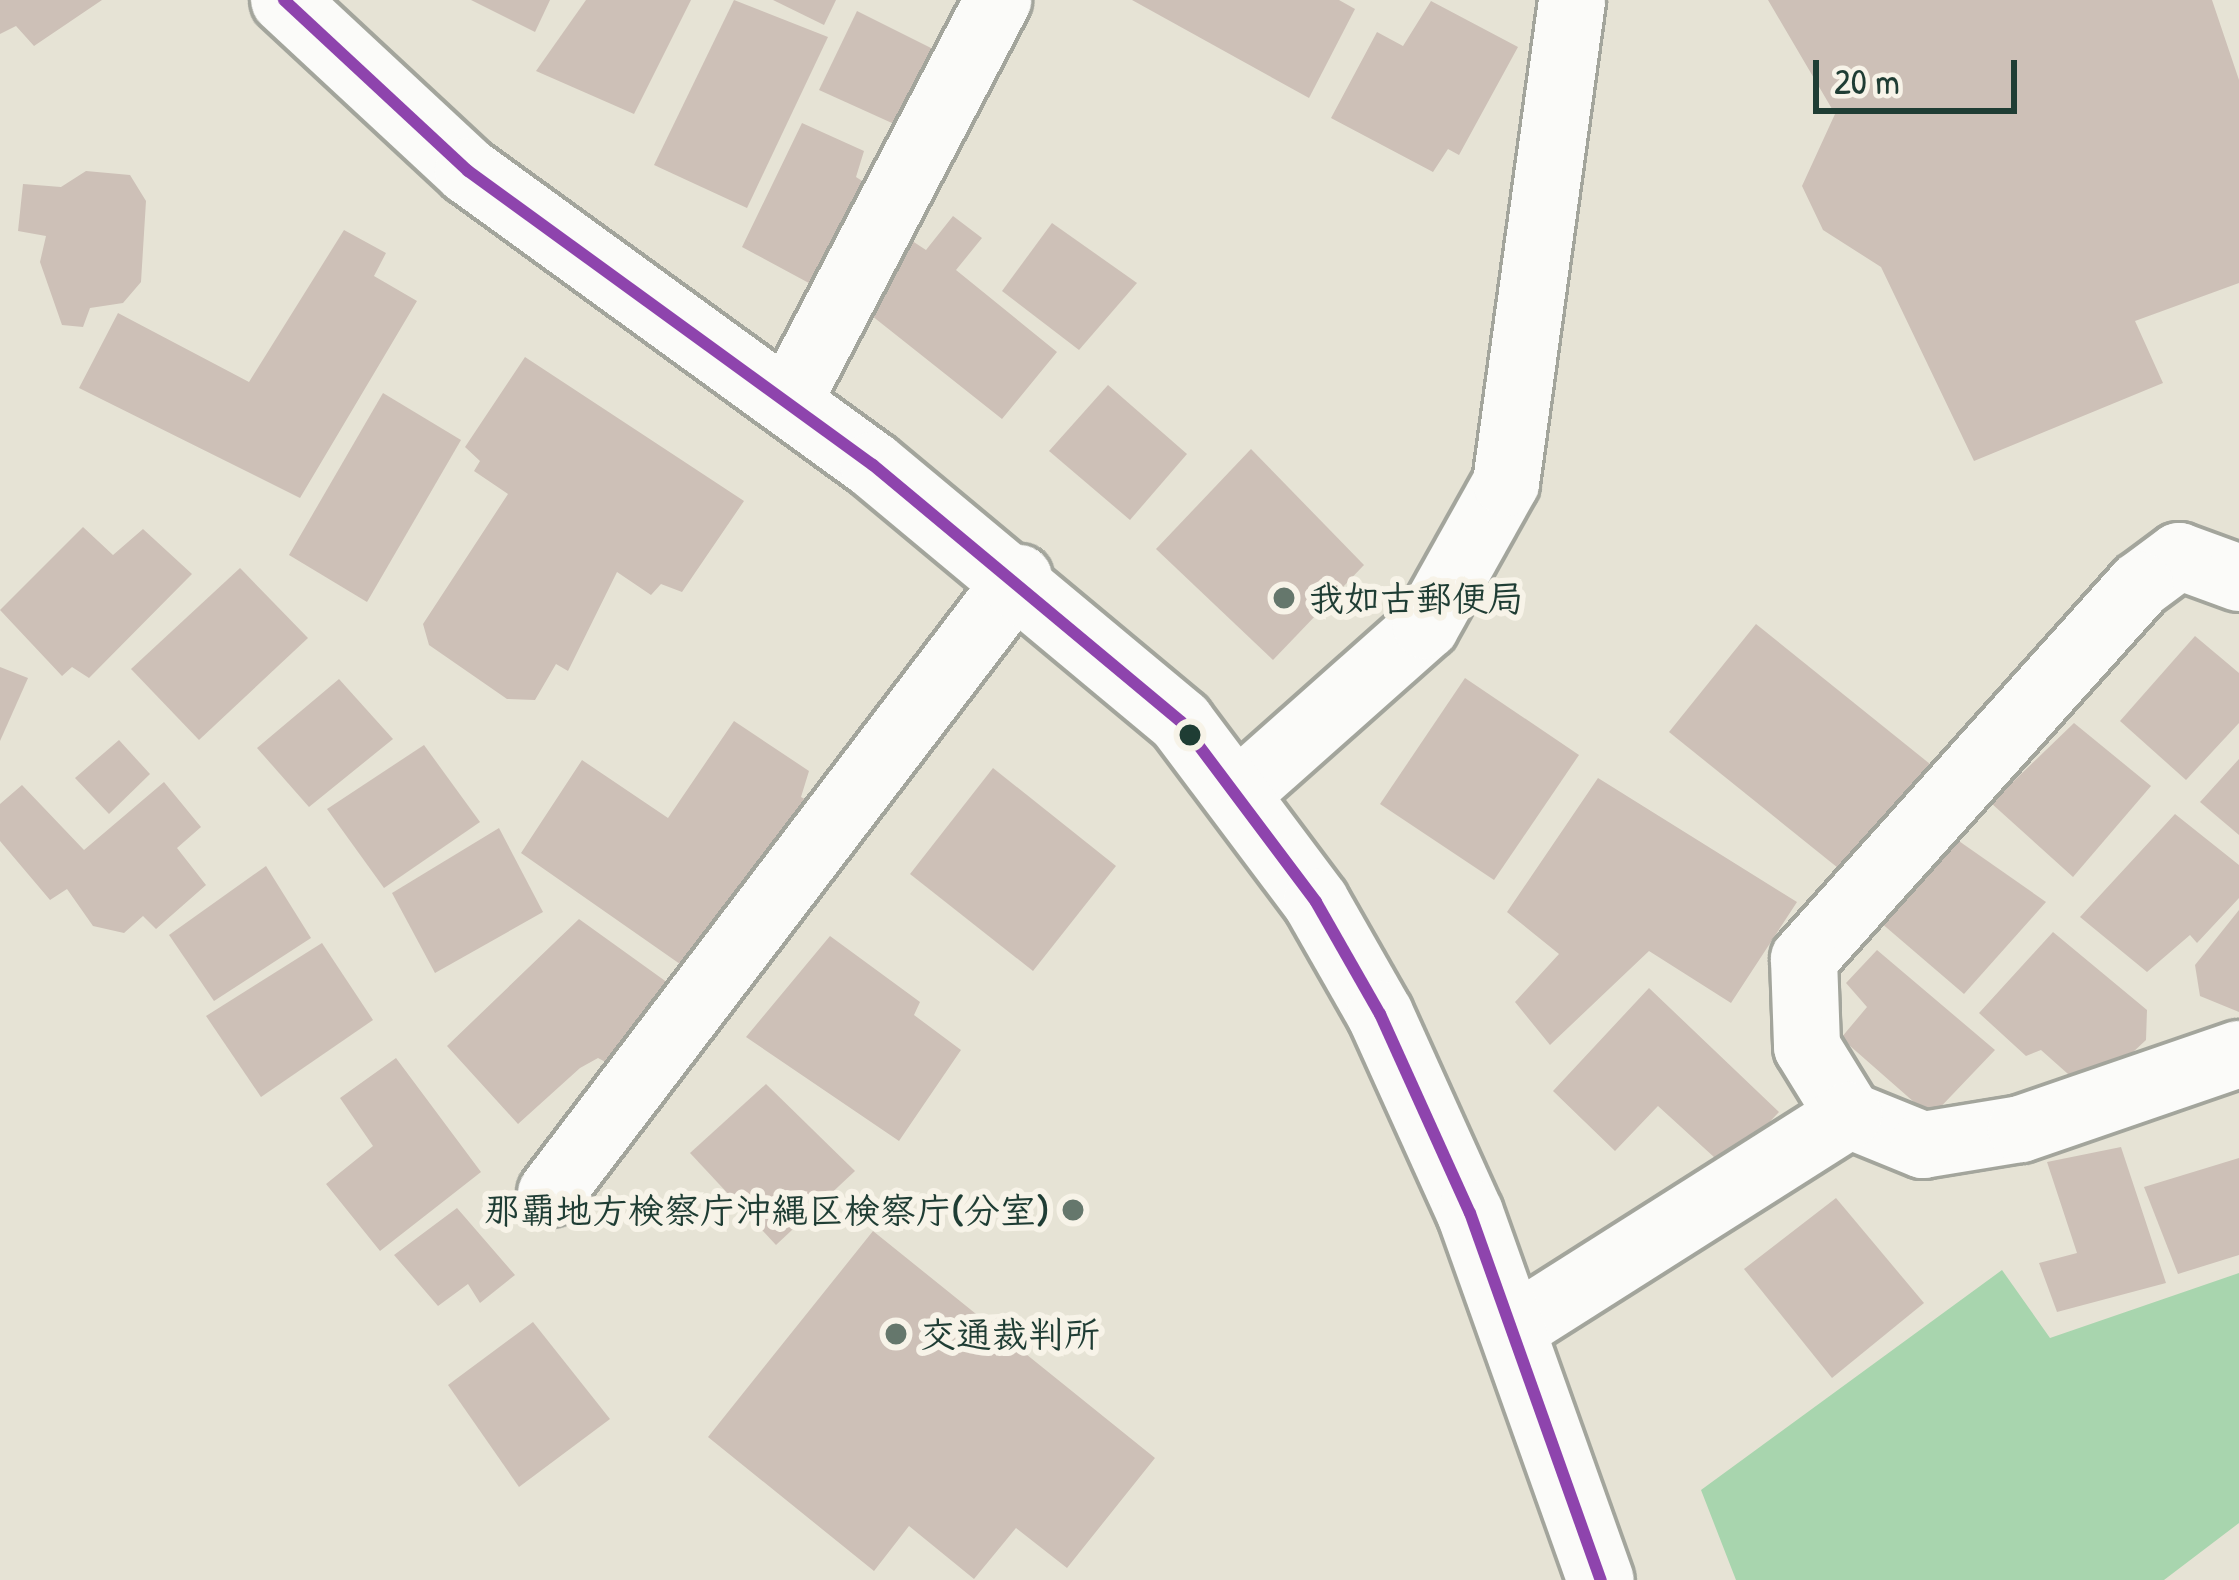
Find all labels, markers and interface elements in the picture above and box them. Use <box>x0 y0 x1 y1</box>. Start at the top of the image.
scale bar <box>1819 36 2023 110</box>
text: 20 m <box>1834 56 1900 105</box>
place label: 我如古郵便局 <box>1308 576 1524 620</box>
marker: 我如古郵便局 <box>1271 585 1297 611</box>
unlabelled marker <box>1179 724 1201 746</box>
place label: 那覇地方検察庁沖縄区検察庁(分室) <box>484 1188 1049 1232</box>
marker: 那覇地方検察庁沖縄区検察庁(分室) <box>1060 1197 1086 1223</box>
place label: 交通裁判所 <box>920 1312 1100 1356</box>
marker: 交通裁判所 <box>883 1321 909 1347</box>

